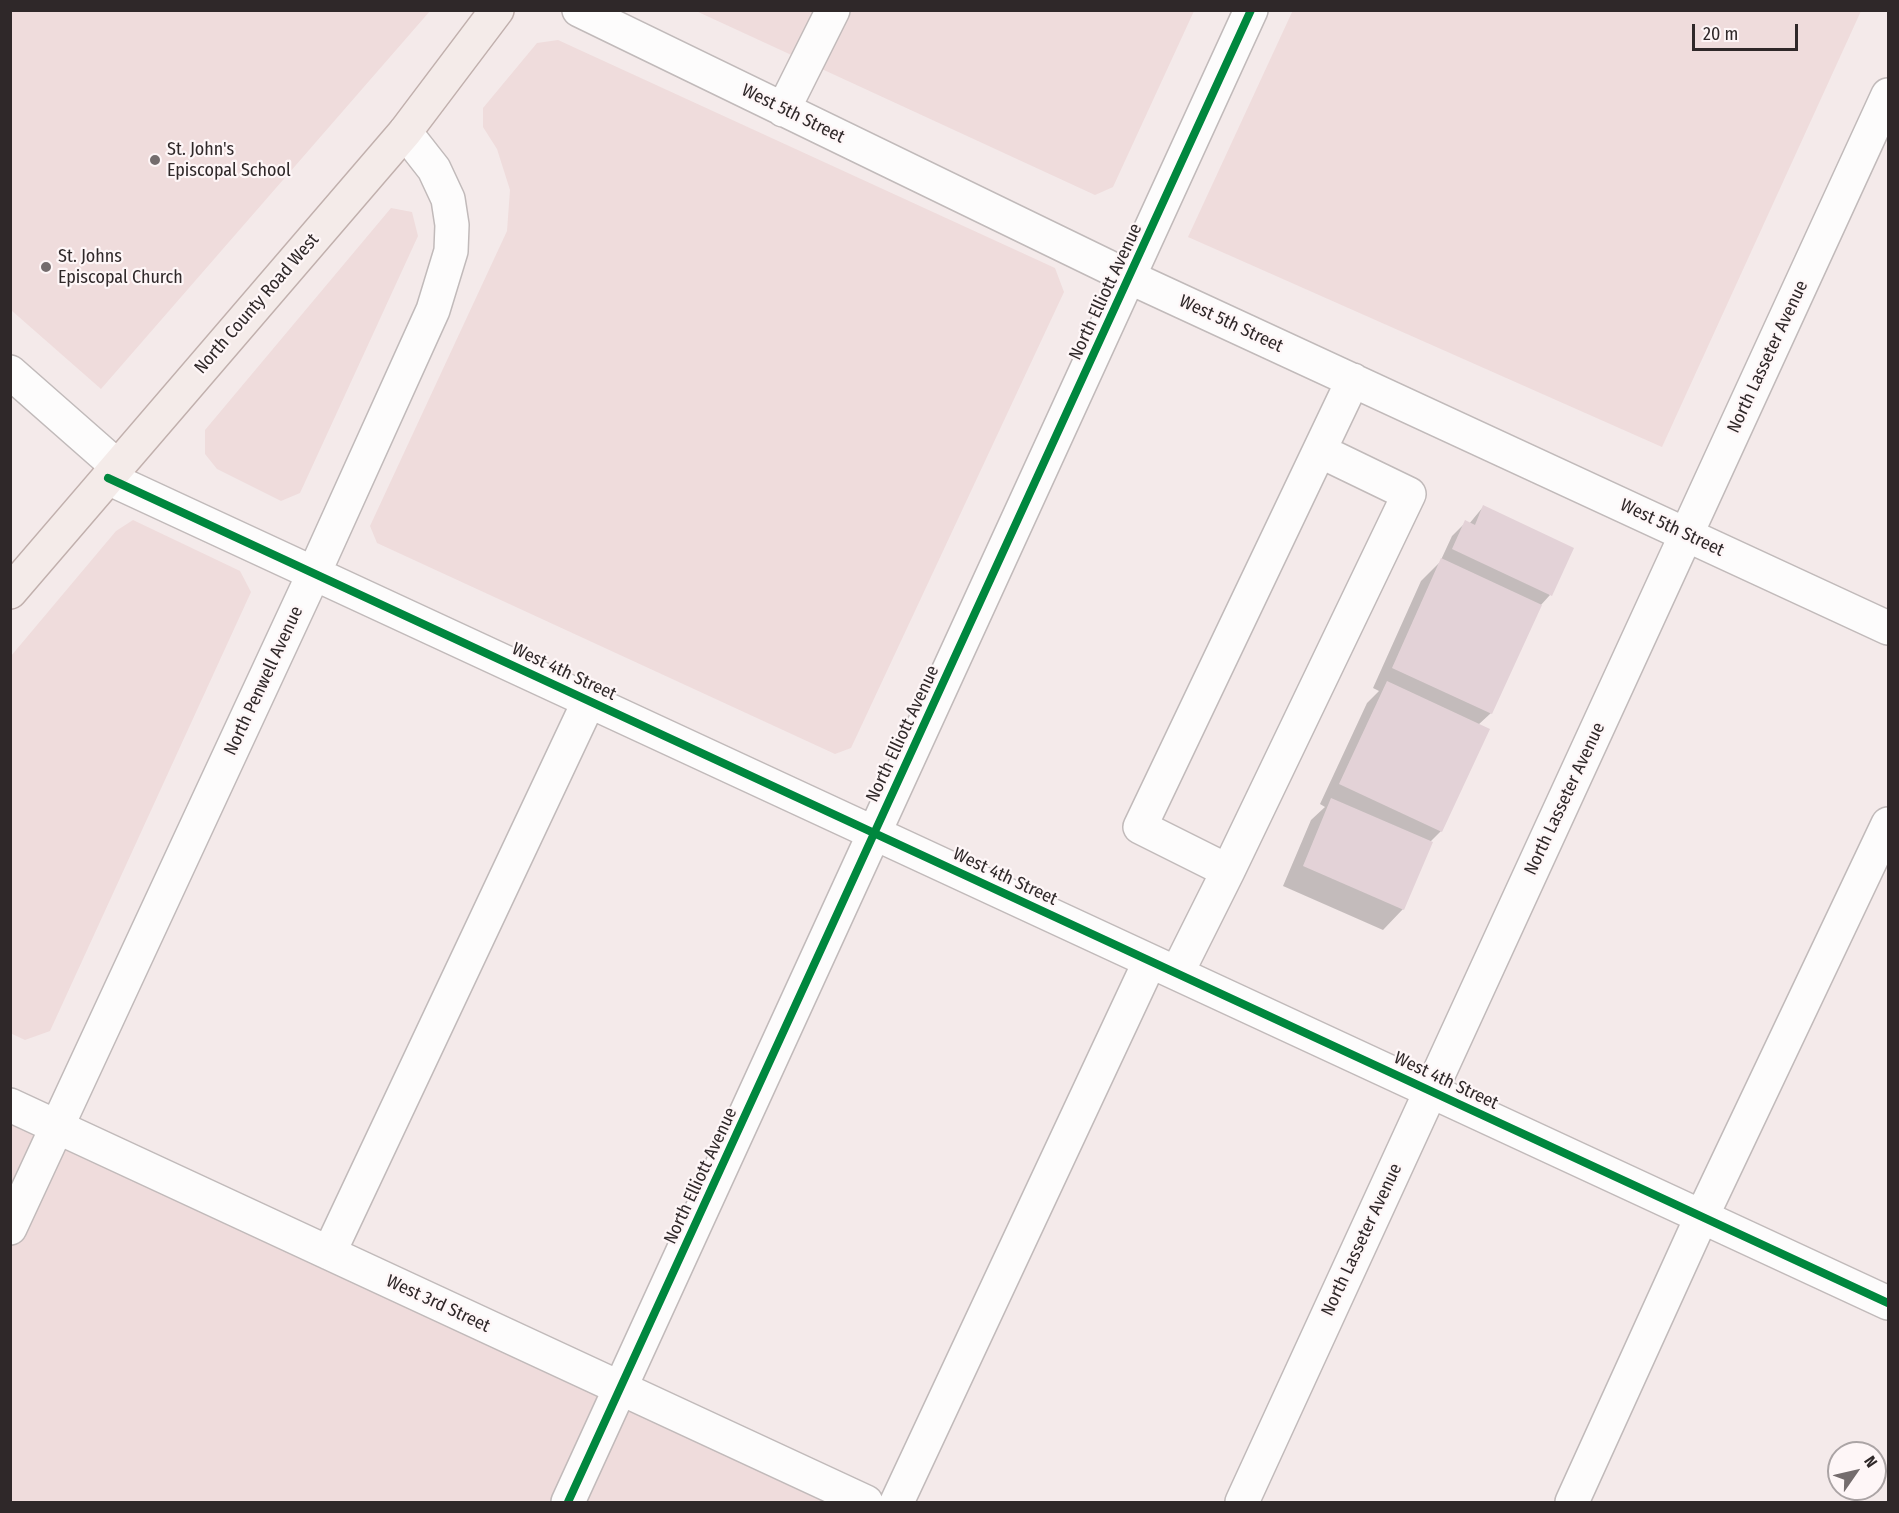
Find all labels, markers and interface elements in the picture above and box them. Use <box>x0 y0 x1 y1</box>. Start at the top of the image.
scale bar <box>1695 12 1802 50</box>
text: 20 m <box>1703 23 1738 45</box>
street label: West 5th Street <box>738 80 848 148</box>
place label: St. John's Episcopal School <box>167 139 291 182</box>
marker: St. John's Episcopal School <box>148 153 162 167</box>
street label: North Elliott Avenue <box>1065 220 1147 364</box>
street label: North County Road West <box>190 229 324 379</box>
place label: St. Johns Episcopal Church <box>58 246 183 288</box>
marker: St. Johns Episcopal Church <box>39 260 53 274</box>
street label: North Lasseter Avenue <box>1723 277 1813 437</box>
street label: West 5th Street <box>1176 291 1286 357</box>
street label: West 5th Street <box>1617 495 1727 561</box>
street label: North Penwell Avenue <box>220 603 308 759</box>
street label: West 4th Street <box>508 638 620 706</box>
street label: North Elliott Avenue <box>862 662 944 806</box>
street label: North Lasseter Avenue <box>1520 719 1610 879</box>
street label: West 4th Street <box>949 843 1061 911</box>
street label: West 4th Street <box>1390 1047 1502 1115</box>
street label: North Elliott Avenue <box>660 1104 742 1248</box>
street label: North Lasseter Avenue <box>1317 1160 1407 1320</box>
street label: West 3rd Street <box>383 1271 493 1337</box>
north arrow <box>1827 1441 1887 1501</box>
text: N <box>1860 1452 1881 1471</box>

